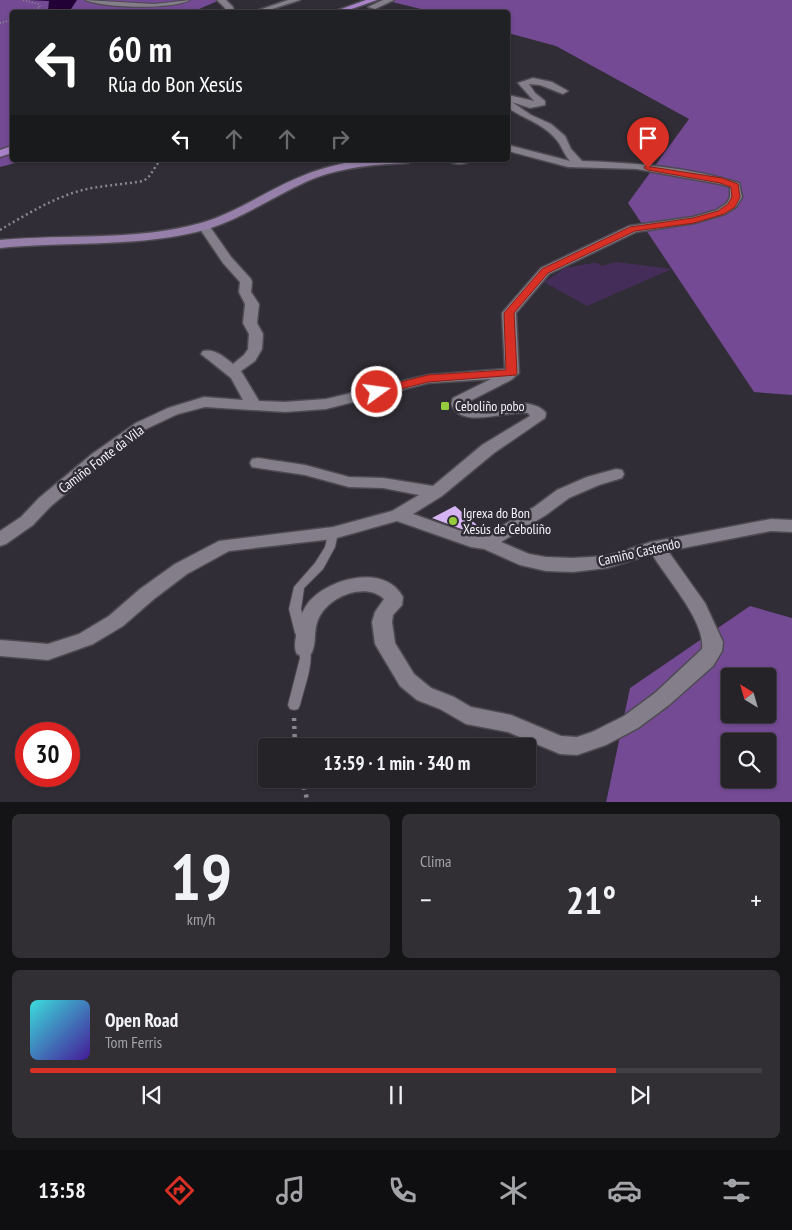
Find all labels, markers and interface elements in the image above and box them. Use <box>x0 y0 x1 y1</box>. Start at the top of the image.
text: 60 m <box>108 26 172 72</box>
icon: left <box>25 30 90 95</box>
text: Rúa do Bon Xesús <box>108 70 243 98</box>
pin <box>627 117 669 168</box>
icon: arrive <box>634 124 662 152</box>
icon: left <box>167 125 195 153</box>
icon: ahead <box>220 125 248 153</box>
icon: ahead <box>273 125 301 153</box>
icon: right <box>326 125 354 153</box>
position arrow <box>350 365 402 417</box>
place label: Ceboliño pobo <box>455 397 525 415</box>
marker: Ceboliño pobo <box>439 400 451 412</box>
street label: Camiño Fonte da Vila <box>55 421 147 497</box>
place label: Igrexa do Bon Xesús de Ceboliño <box>463 504 551 538</box>
marker: Igrexa do Bon Xesús de Ceboliño <box>447 515 459 527</box>
street label: Camiño Castendo <box>596 534 682 570</box>
north arrow <box>721 668 776 722</box>
map controls <box>721 668 776 788</box>
speed limit sign: 30 <box>15 722 80 787</box>
button: search <box>721 733 776 788</box>
text: 13:59 · 1 min · 340 m <box>324 751 470 775</box>
text: 19 <box>170 834 232 918</box>
text: Clima <box>420 851 451 871</box>
text: 21° <box>566 875 616 924</box>
text: − <box>420 881 432 918</box>
text: + <box>750 881 762 918</box>
text: km/h <box>187 909 215 929</box>
text: Open Road <box>105 1008 178 1032</box>
text: Tom Ferris <box>105 1032 162 1052</box>
icon: previous <box>138 1081 166 1109</box>
icon: pause <box>382 1081 410 1109</box>
icon: next <box>626 1081 654 1109</box>
icon: directions <box>162 1173 197 1208</box>
icon: music <box>273 1173 308 1208</box>
icon: phone <box>385 1173 420 1208</box>
icon: climate <box>496 1173 531 1208</box>
icon: car <box>607 1173 642 1208</box>
icon: filters <box>719 1173 754 1208</box>
text: 13:58 <box>38 1176 86 1204</box>

